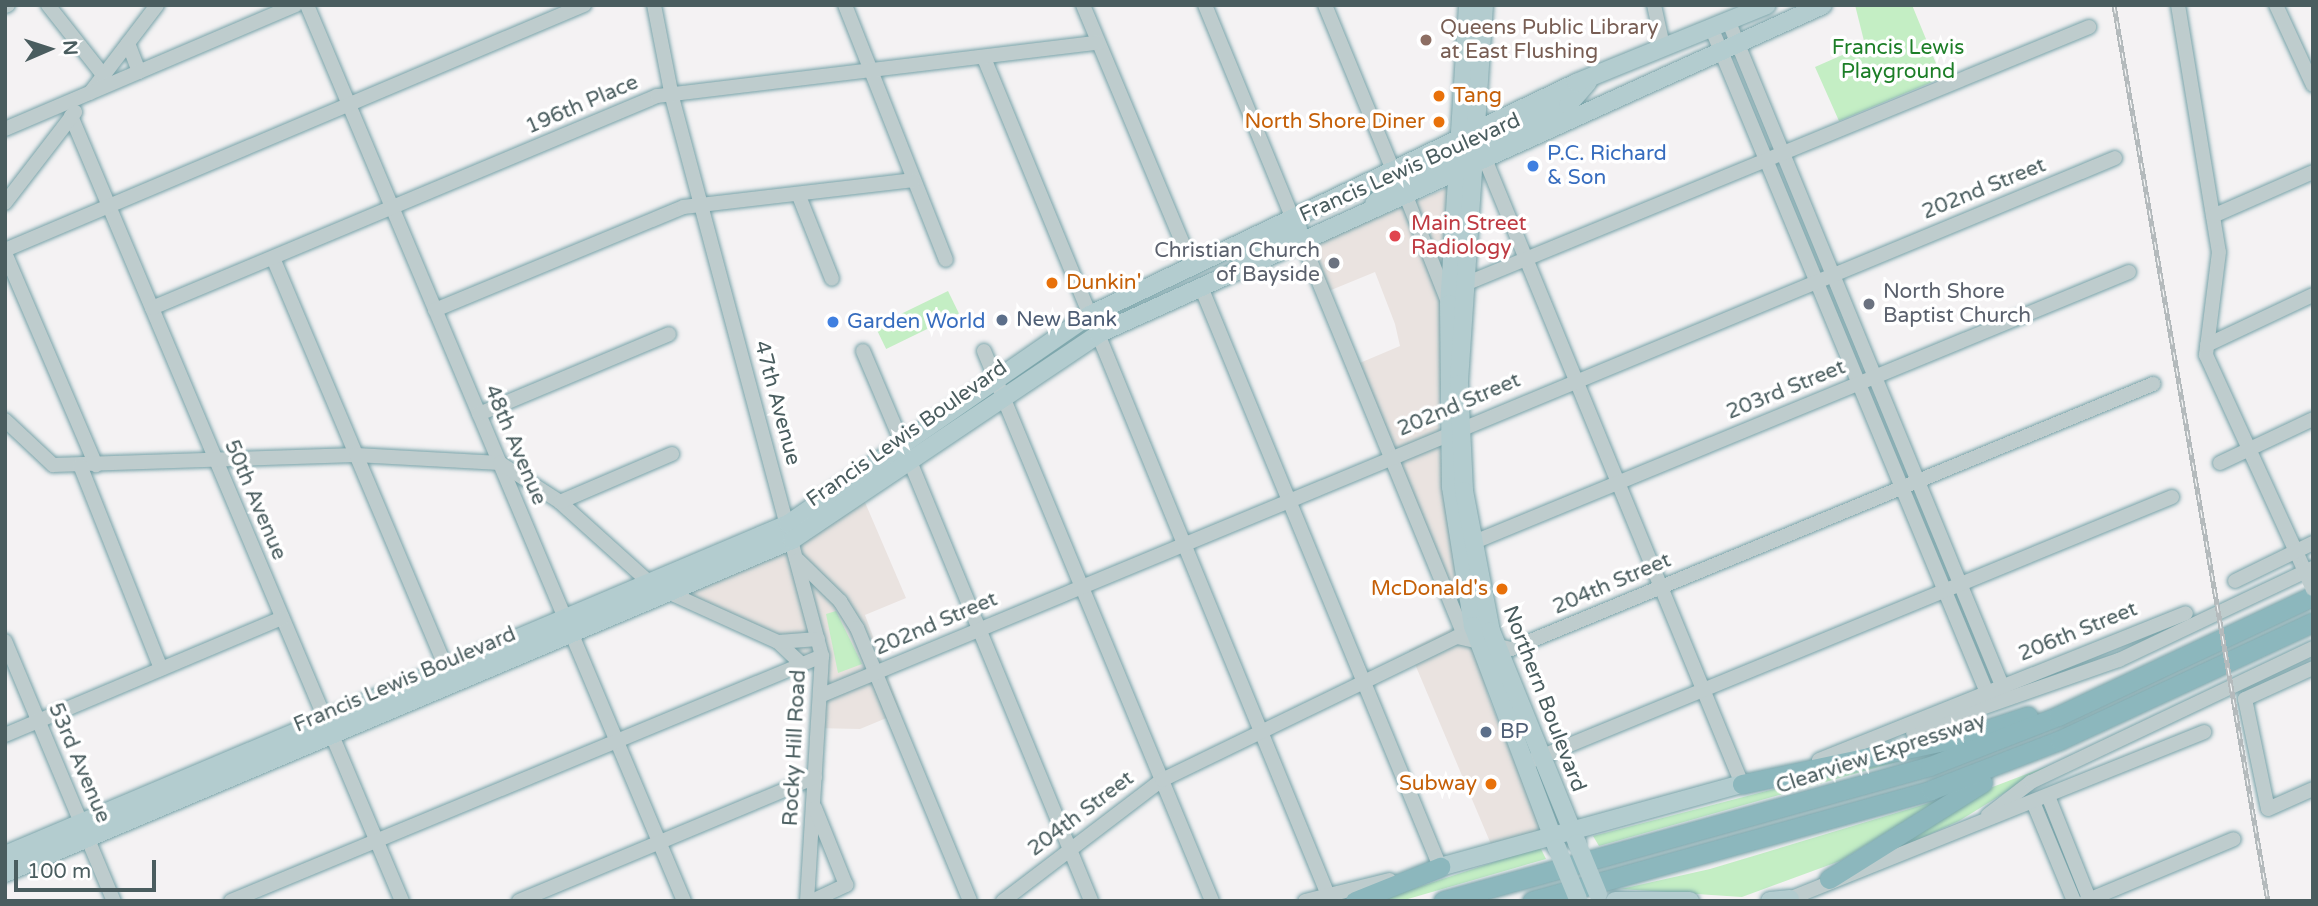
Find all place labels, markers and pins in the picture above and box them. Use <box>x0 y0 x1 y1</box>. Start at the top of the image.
place label: Queens Public Library at East Flushing <box>1440 15 1659 65</box>
marker: Queens Public Library at East Flushing <box>1418 32 1434 48</box>
place label: Tang <box>1453 83 1502 109</box>
marker: Tang <box>1431 88 1447 104</box>
place label: North Shore Diner <box>1244 109 1425 135</box>
marker: North Shore Diner <box>1431 114 1447 130</box>
place label: P.C. Richard & Son <box>1547 141 1667 191</box>
marker: P.C. Richard & Son <box>1525 158 1541 174</box>
place label: Main Street Radiology <box>1411 211 1527 261</box>
marker: Main Street Radiology <box>1385 226 1405 246</box>
place label: Christian Church of Bayside <box>1154 238 1320 288</box>
marker: Christian Church of Bayside <box>1326 255 1342 271</box>
place label: Dunkin' <box>1066 270 1141 296</box>
marker: Dunkin' <box>1044 275 1060 291</box>
place label: North Shore Baptist Church <box>1883 279 2031 329</box>
marker: North Shore Baptist Church <box>1861 296 1877 312</box>
place label: New Bank <box>1016 307 1117 333</box>
place label: Garden World <box>847 309 985 335</box>
marker: New Bank <box>994 312 1010 328</box>
marker: Garden World <box>825 314 841 330</box>
place label: McDonald's <box>1371 576 1488 602</box>
marker: McDonald's <box>1494 581 1510 597</box>
place label: BP <box>1500 719 1529 745</box>
marker: BP <box>1478 724 1494 740</box>
place label: Subway <box>1399 771 1477 797</box>
marker: Subway <box>1483 776 1499 792</box>

